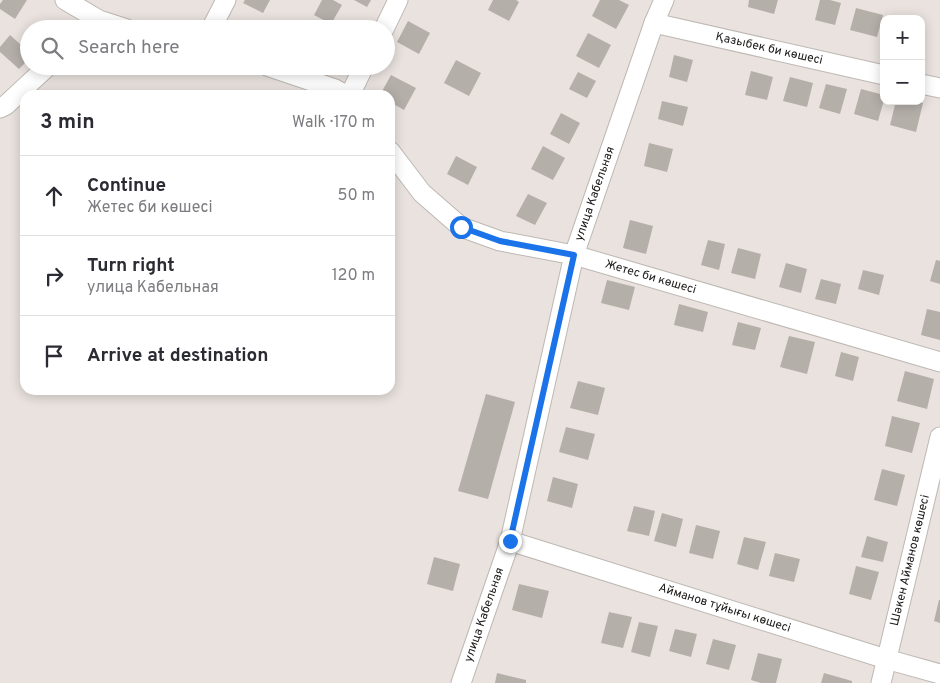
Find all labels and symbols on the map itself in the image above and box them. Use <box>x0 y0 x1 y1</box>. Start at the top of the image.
street label: Қазыбек би көшесі <box>714 29 824 69</box>
street label: улица Кабельная <box>571 144 619 243</box>
route start <box>450 216 473 239</box>
street label: Жетес би көшесі <box>603 256 698 298</box>
street label: Шәкен Айманов көшесі <box>887 493 934 628</box>
route end <box>499 530 522 553</box>
street label: улица Кабельная <box>461 566 508 664</box>
street label: Айманов тұйығы көшесі <box>657 580 793 637</box>

